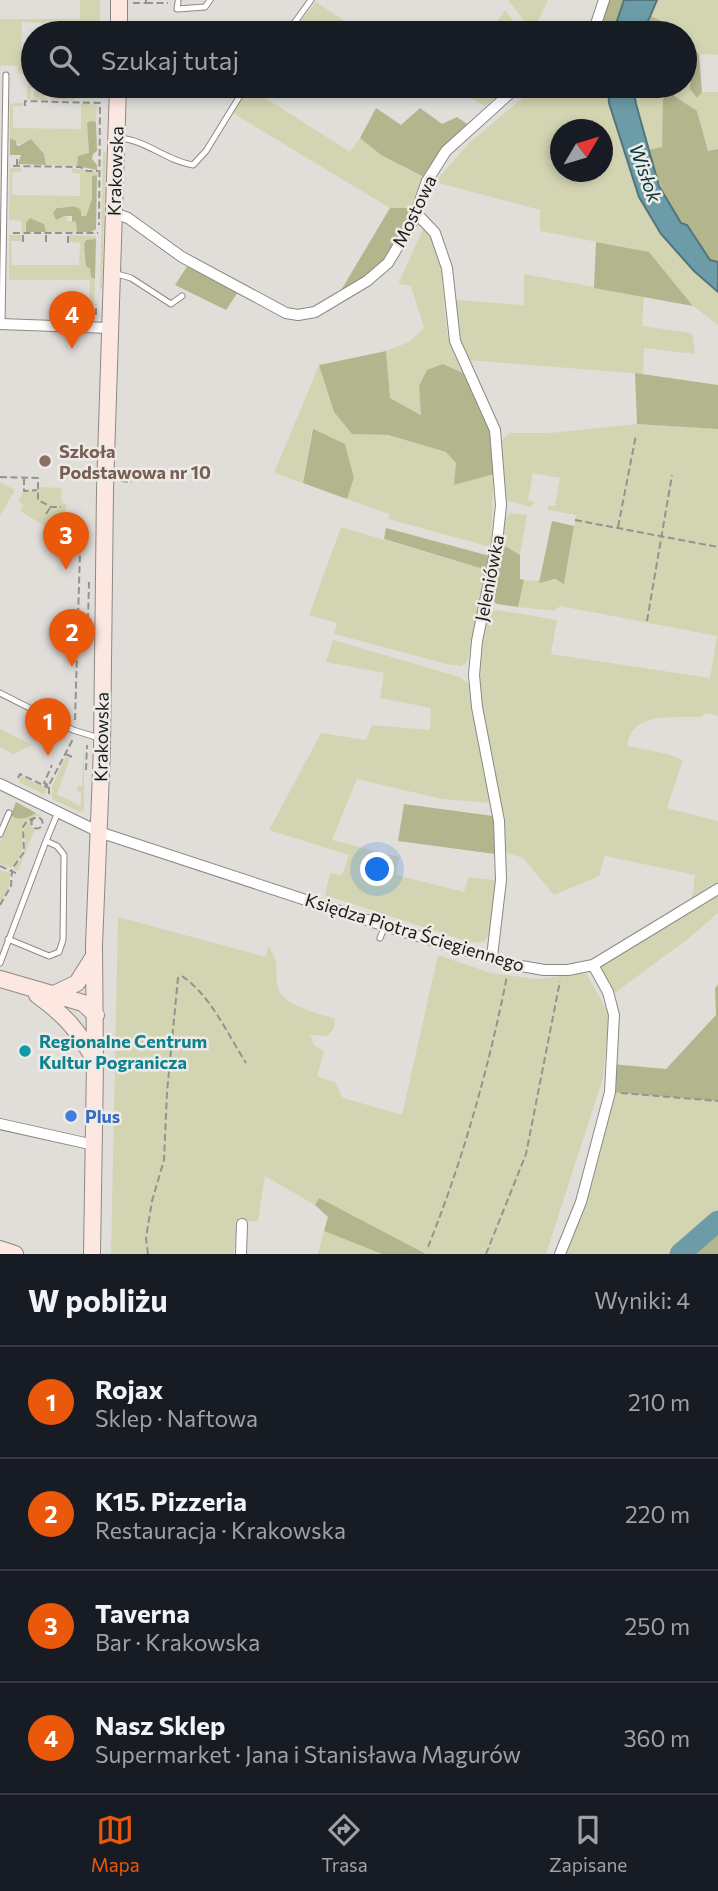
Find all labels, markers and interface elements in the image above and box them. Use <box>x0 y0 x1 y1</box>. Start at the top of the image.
search box <box>21 21 697 98</box>
icon: search <box>45 41 83 79</box>
text: Szukaj tutaj <box>101 44 239 75</box>
north arrow <box>550 119 613 182</box>
street label: Krakowska <box>102 126 128 216</box>
water label: Wisłok <box>625 141 667 206</box>
street label: Mostowa <box>387 171 441 251</box>
pin: 4 <box>49 291 95 349</box>
place label: Szkoła Podstawowa nr 10 <box>59 440 211 483</box>
marker: Szkoła Podstawowa nr 10 <box>37 453 53 469</box>
pin: 3 <box>43 512 89 570</box>
street label: Jeleniówka <box>470 533 508 623</box>
pin: 2 <box>49 609 95 667</box>
street label: Krakowska <box>89 692 113 782</box>
pin: 1 <box>25 698 71 756</box>
your location <box>360 852 394 886</box>
street label: Księdza Piotra Ściegiennego <box>303 888 527 976</box>
place label: Regionalne Centrum Kultur Pogranicza <box>39 1030 207 1073</box>
marker: Regionalne Centrum Kultur Pogranicza <box>17 1043 33 1059</box>
place label: Plus <box>85 1105 120 1127</box>
marker: Plus <box>63 1108 79 1124</box>
text: W pobliżu <box>28 1281 168 1318</box>
text: Wyniki: 4 <box>594 1286 690 1314</box>
text: Rojax <box>95 1373 163 1404</box>
text: 1 <box>46 1388 56 1416</box>
text: 210 m <box>628 1388 690 1416</box>
text: Sklep · Naftowa <box>95 1404 258 1432</box>
text: K15. Pizzeria <box>95 1485 247 1516</box>
text: 2 <box>44 1500 58 1528</box>
text: 220 m <box>625 1500 690 1528</box>
text: Restauracja · Krakowska <box>95 1516 346 1544</box>
text: Taverna <box>95 1597 190 1628</box>
text: 3 <box>44 1612 58 1640</box>
text: 250 m <box>625 1612 690 1640</box>
text: Bar · Krakowska <box>95 1628 260 1656</box>
text: Nasz Sklep <box>95 1709 225 1740</box>
text: 4 <box>44 1724 58 1752</box>
text: 360 m <box>623 1724 690 1752</box>
text: Supermarket · Jana i Stanisława Magurów <box>95 1740 521 1768</box>
tab: Mapa <box>91 1811 140 1876</box>
tab: Trasa <box>321 1811 368 1876</box>
tab: Zapisane <box>549 1811 627 1876</box>

